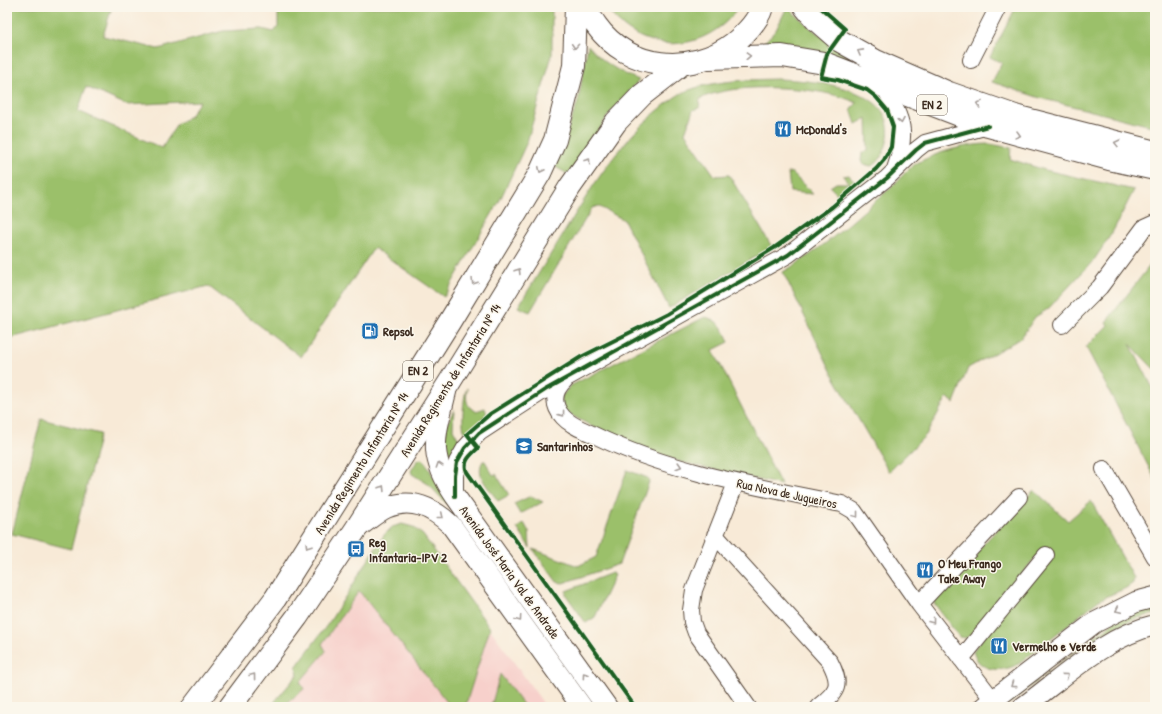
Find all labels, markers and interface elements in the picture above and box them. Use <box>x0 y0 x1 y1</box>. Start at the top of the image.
one-way arrow <box>571 43 580 49</box>
one-way arrow <box>857 49 864 56</box>
one-way arrow <box>745 52 751 61</box>
road number: EN 2 <box>917 95 947 115</box>
one-way arrow <box>975 100 982 108</box>
one-way arrow <box>896 118 905 124</box>
restaurant icon: McDonald's <box>773 119 793 139</box>
place label: McDonald's <box>796 120 847 138</box>
one-way arrow <box>1015 130 1022 139</box>
one-way arrow <box>1114 139 1120 147</box>
one-way arrow <box>583 159 590 166</box>
one-way arrow <box>538 166 546 174</box>
one-way arrow <box>513 268 521 275</box>
one-way arrow <box>471 278 479 285</box>
street label: Avenida Regimento de Infantaria Nº 14 <box>395 300 505 460</box>
fuel station icon: Repsol <box>360 321 380 341</box>
place label: Repsol <box>383 322 414 341</box>
road number: EN 2 <box>403 361 433 381</box>
street label: Avenida Regimento Infantaria Nº 14 <box>310 388 412 538</box>
one-way arrow <box>557 409 564 416</box>
school or university icon: Santarinhos <box>514 436 534 456</box>
place label: Santarinhos <box>537 437 593 455</box>
one-way arrow <box>675 461 682 470</box>
one-way arrow <box>435 462 444 469</box>
street label: Rua Nova de Jugueiros <box>735 474 839 512</box>
one-way arrow <box>377 485 384 492</box>
street label: Avenida José Maria Val de Andrade <box>456 502 564 642</box>
one-way arrow <box>436 511 443 518</box>
one-way arrow <box>851 511 858 518</box>
place label: Reg Infantaria-IPV 2 <box>369 533 448 566</box>
bus stop icon: Reg Infantaria-IPV 2 <box>346 539 366 559</box>
one-way arrow <box>305 542 313 549</box>
place label: O Meu Frango Take Away <box>937 554 1002 588</box>
restaurant icon: O Meu Frango Take Away <box>915 560 935 580</box>
one-way arrow <box>1115 605 1123 613</box>
one-way arrow <box>514 615 521 622</box>
one-way arrow <box>927 616 934 623</box>
restaurant icon: Vermelho e Verde <box>989 636 1009 656</box>
place label: Vermelho e Verde <box>1012 637 1097 655</box>
one-way arrow <box>249 673 256 680</box>
one-way arrow <box>582 673 589 680</box>
one-way arrow <box>1061 673 1068 680</box>
one-way arrow <box>1010 681 1017 688</box>

